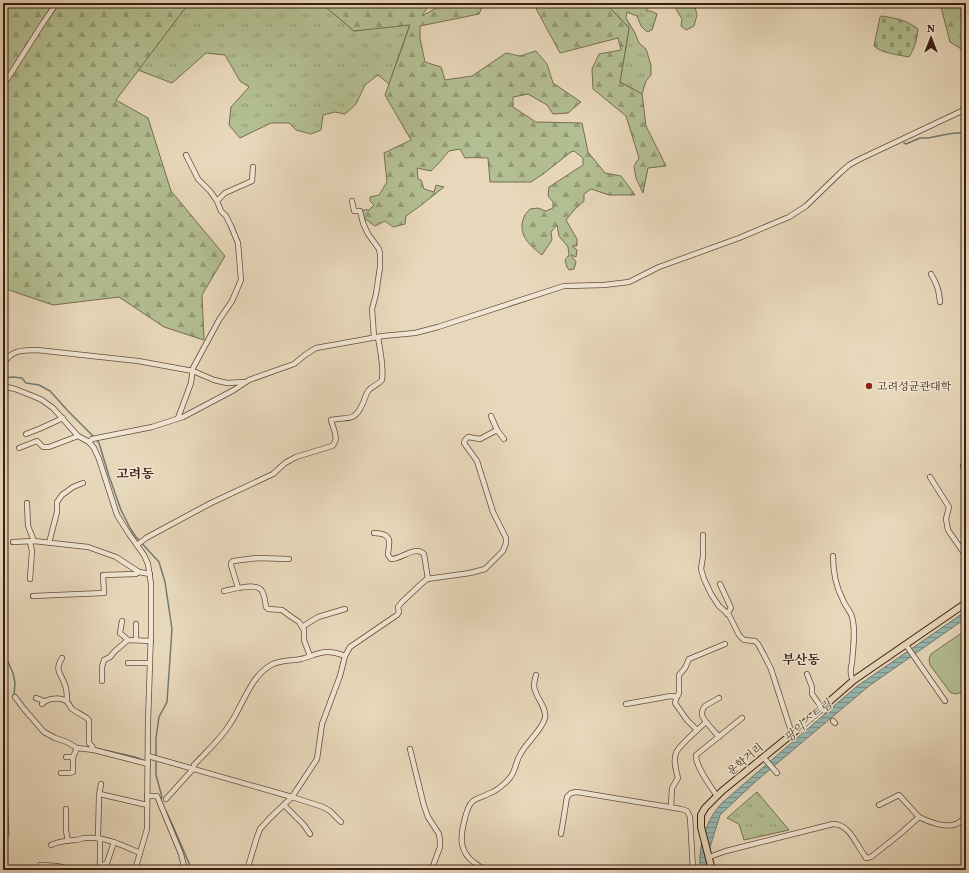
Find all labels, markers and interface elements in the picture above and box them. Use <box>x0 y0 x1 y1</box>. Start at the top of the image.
north arrow <box>911 18 951 58</box>
text: N <box>927 22 935 37</box>
place label: 고려성균관대학 <box>877 380 952 395</box>
marker: 고려성균관대학 <box>864 381 874 391</box>
district label: 고려동 <box>116 466 154 484</box>
district label: 부산동 <box>782 652 820 670</box>
water label: 팡익스트림 <box>781 696 837 747</box>
street label: 운학거리 <box>725 741 767 780</box>

